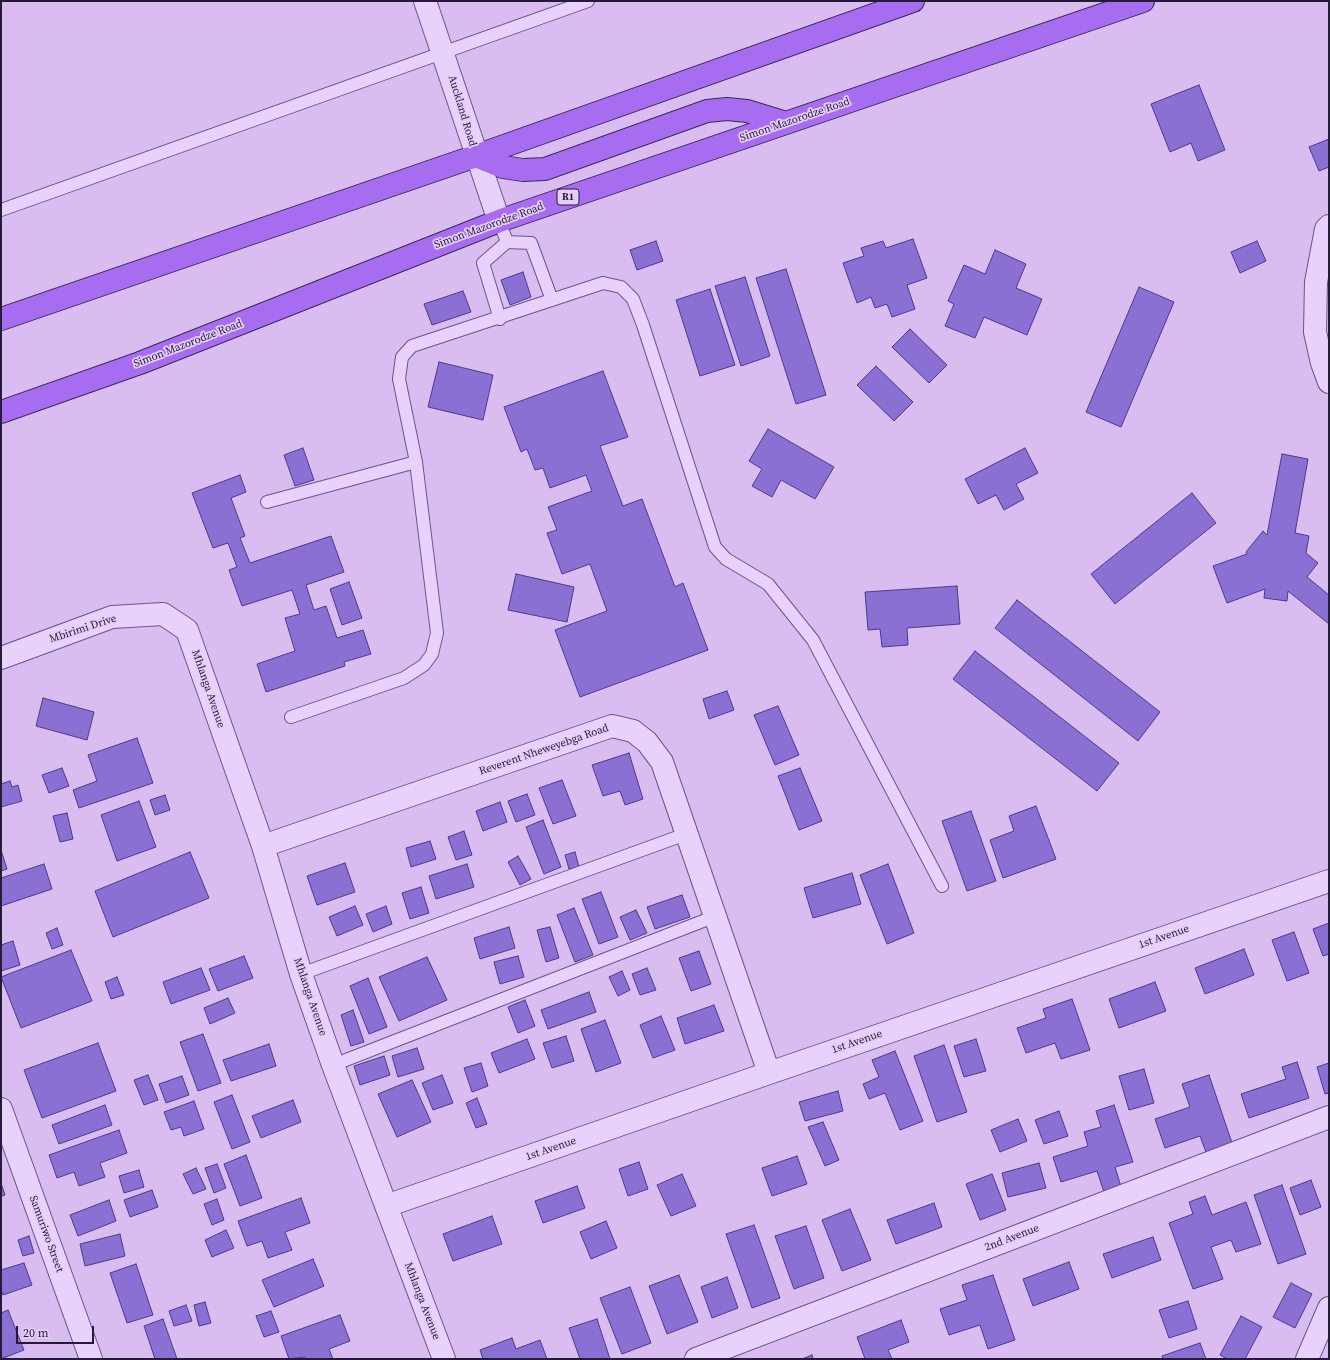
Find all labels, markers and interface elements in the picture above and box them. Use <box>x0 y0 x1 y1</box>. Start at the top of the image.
street label: Auckland Road <box>445 74 479 148</box>
street label: Simon Mazorodze Road <box>738 95 852 145</box>
road number: R1 <box>557 189 579 205</box>
street label: Simon Mazorodze Road <box>433 200 545 252</box>
street label: Simon Mazorodze Road <box>132 317 244 371</box>
street label: Mbirimi Drive <box>48 612 118 646</box>
street label: Mhlanga Avenue <box>188 648 228 730</box>
street label: Reverent Nheweyebga Road <box>478 722 610 778</box>
street label: 1st Avenue <box>1137 922 1191 952</box>
street label: Mhlanga Avenue <box>290 956 330 1038</box>
street label: 1st Avenue <box>830 1027 884 1057</box>
street label: 1st Avenue <box>524 1134 578 1164</box>
street label: Samuriwo Street <box>26 1194 66 1274</box>
street label: 2nd Avenue <box>983 1222 1041 1254</box>
street label: Mhlanga Avenue <box>401 1261 443 1341</box>
scale bar <box>18 1318 96 1344</box>
text: 20 m <box>23 1325 49 1341</box>

